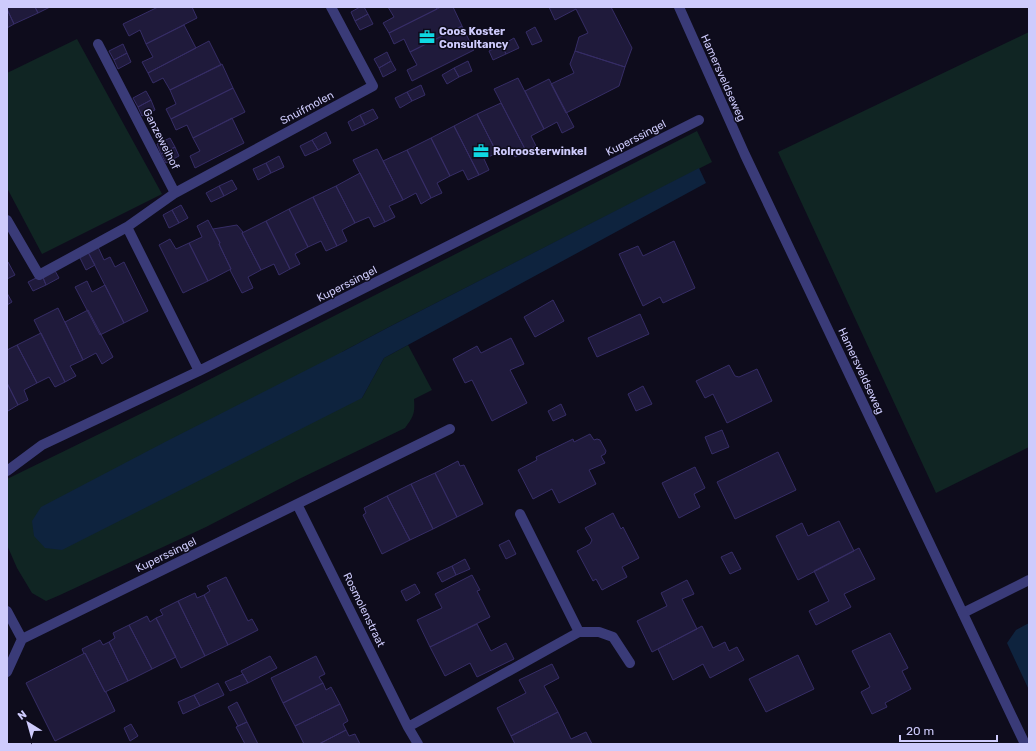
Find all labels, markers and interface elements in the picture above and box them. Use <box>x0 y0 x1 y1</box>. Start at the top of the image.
place label: Coos Koster Consultancy <box>439 25 509 51</box>
office icon: Coos Koster Consultancy <box>418 28 436 46</box>
street label: Hamersveldseweg <box>698 33 748 123</box>
street label: Snuifmolen <box>278 88 336 128</box>
street label: Ganzeweihof <box>140 106 182 172</box>
street label: Kuperssingel <box>604 117 668 159</box>
office icon: Rolroosterwinkel <box>472 142 490 160</box>
place label: Rolroosterwinkel <box>493 145 587 158</box>
street label: Kuperssingel <box>315 263 379 305</box>
street label: Hamersveldseweg <box>835 326 887 416</box>
street label: Kuperssingel <box>134 535 198 575</box>
street label: Rosmolenstraat <box>340 571 388 650</box>
north arrow <box>8 703 48 743</box>
text: N <box>15 708 29 723</box>
scale bar <box>900 717 997 743</box>
text: 20 m <box>906 724 934 738</box>

